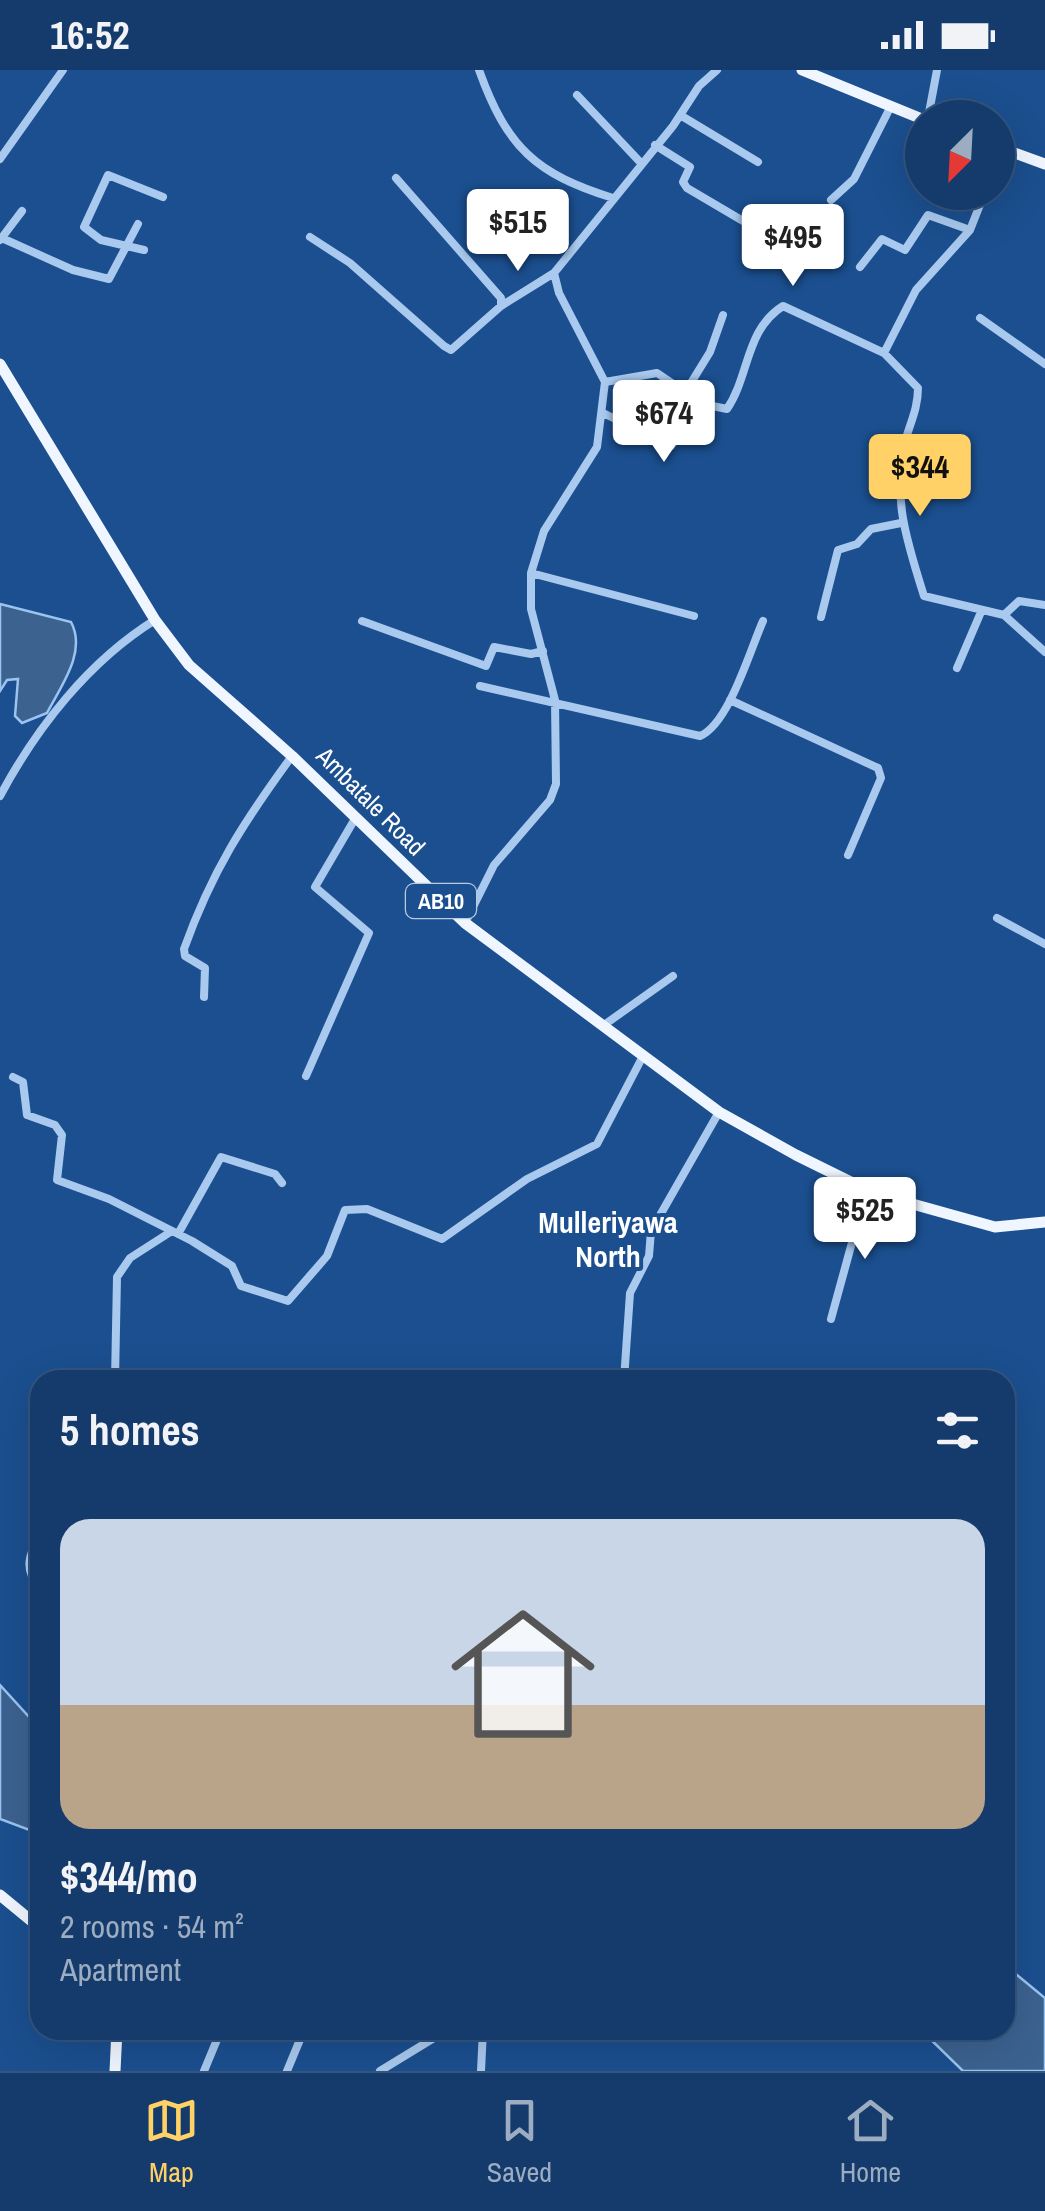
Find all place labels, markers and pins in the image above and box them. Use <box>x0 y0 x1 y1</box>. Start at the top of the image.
pin: $515 <box>459 189 577 274</box>
pin: $495 <box>734 204 852 289</box>
pin: $674 <box>605 380 723 465</box>
pin: $344 <box>861 434 979 519</box>
pin: $525 <box>806 1177 924 1262</box>

